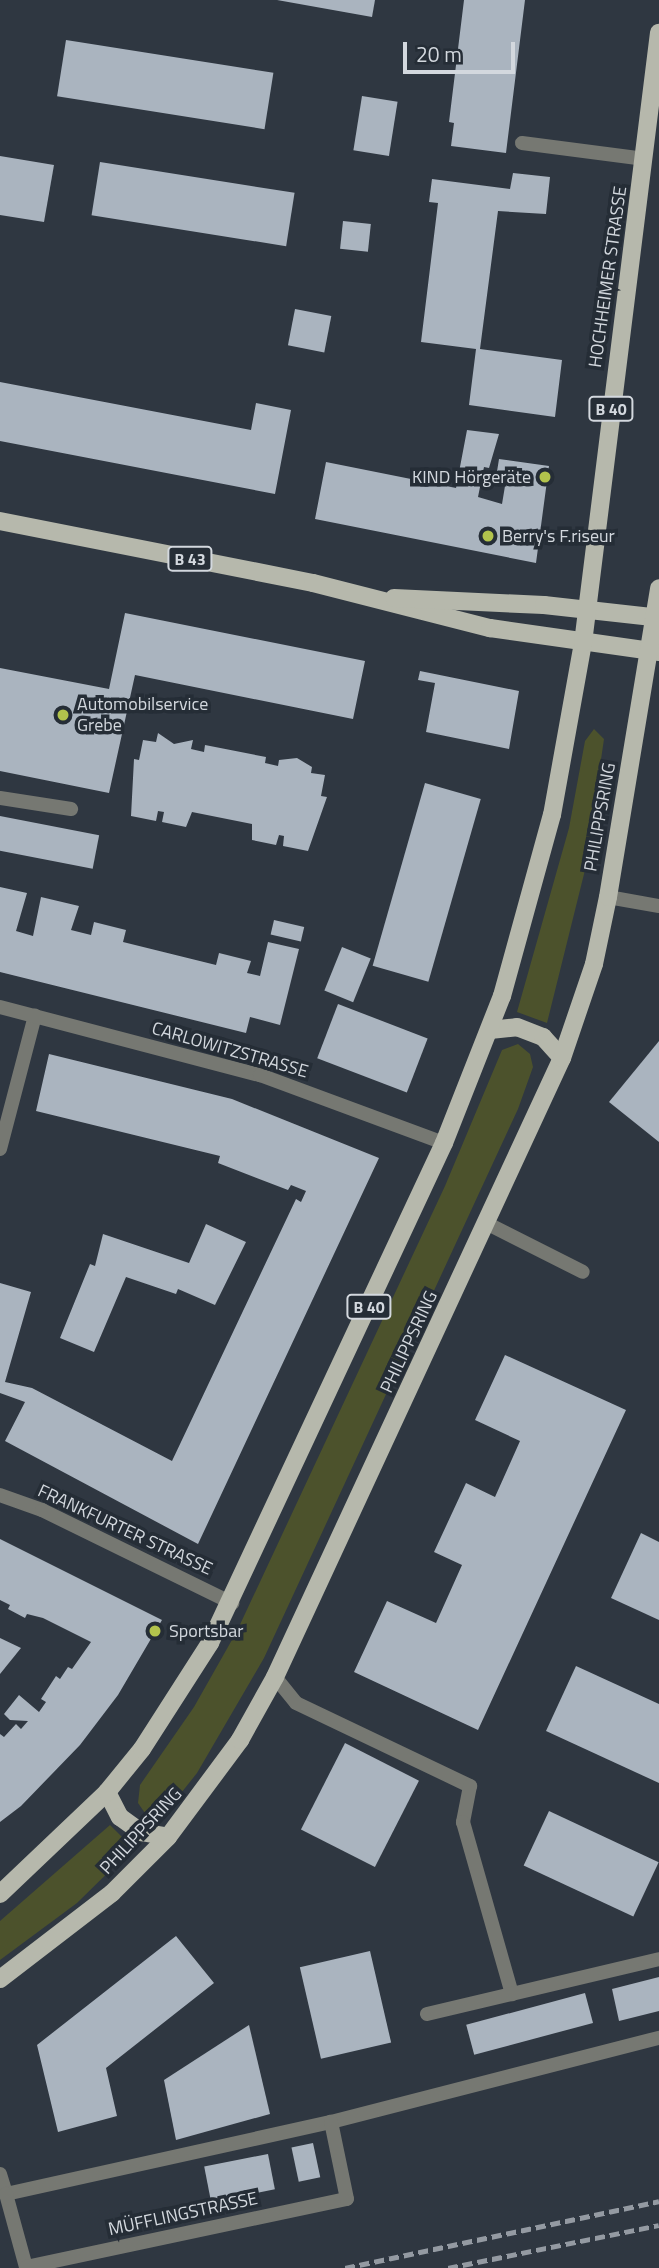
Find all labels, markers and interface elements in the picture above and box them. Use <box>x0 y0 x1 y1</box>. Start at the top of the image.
scale bar <box>407 28 519 72</box>
text: 20 m <box>416 38 462 70</box>
street label: HOCHHEIMER STRASSE <box>585 185 631 369</box>
road number: B 40 <box>588 396 634 422</box>
place label: KIND Hörgeräte <box>412 466 531 488</box>
marker: KIND Hörgeräte <box>537 469 553 485</box>
place label: Berry's F.riseur <box>502 525 615 547</box>
marker: Berry's F.riseur <box>480 528 496 544</box>
road number: B 43 <box>167 546 213 572</box>
place label: Automobilservice Grebe <box>77 694 208 736</box>
marker: Automobilservice Grebe <box>55 707 71 723</box>
street label: PHILIPPSRING <box>580 761 620 873</box>
street label: CARLOWITZSTRASSE <box>149 1017 311 1083</box>
street label: PHILIPPSRING <box>376 1288 442 1396</box>
road number: B 40 <box>346 1294 392 1320</box>
street label: FRANKFURTER STRASSE <box>34 1480 216 1580</box>
place label: Sportsbar <box>169 1620 243 1642</box>
marker: Sportsbar <box>147 1623 163 1639</box>
street label: PHILIPPSRING <box>96 1783 186 1879</box>
street label: MÜFFLINGSTRASSE <box>106 2188 260 2240</box>

